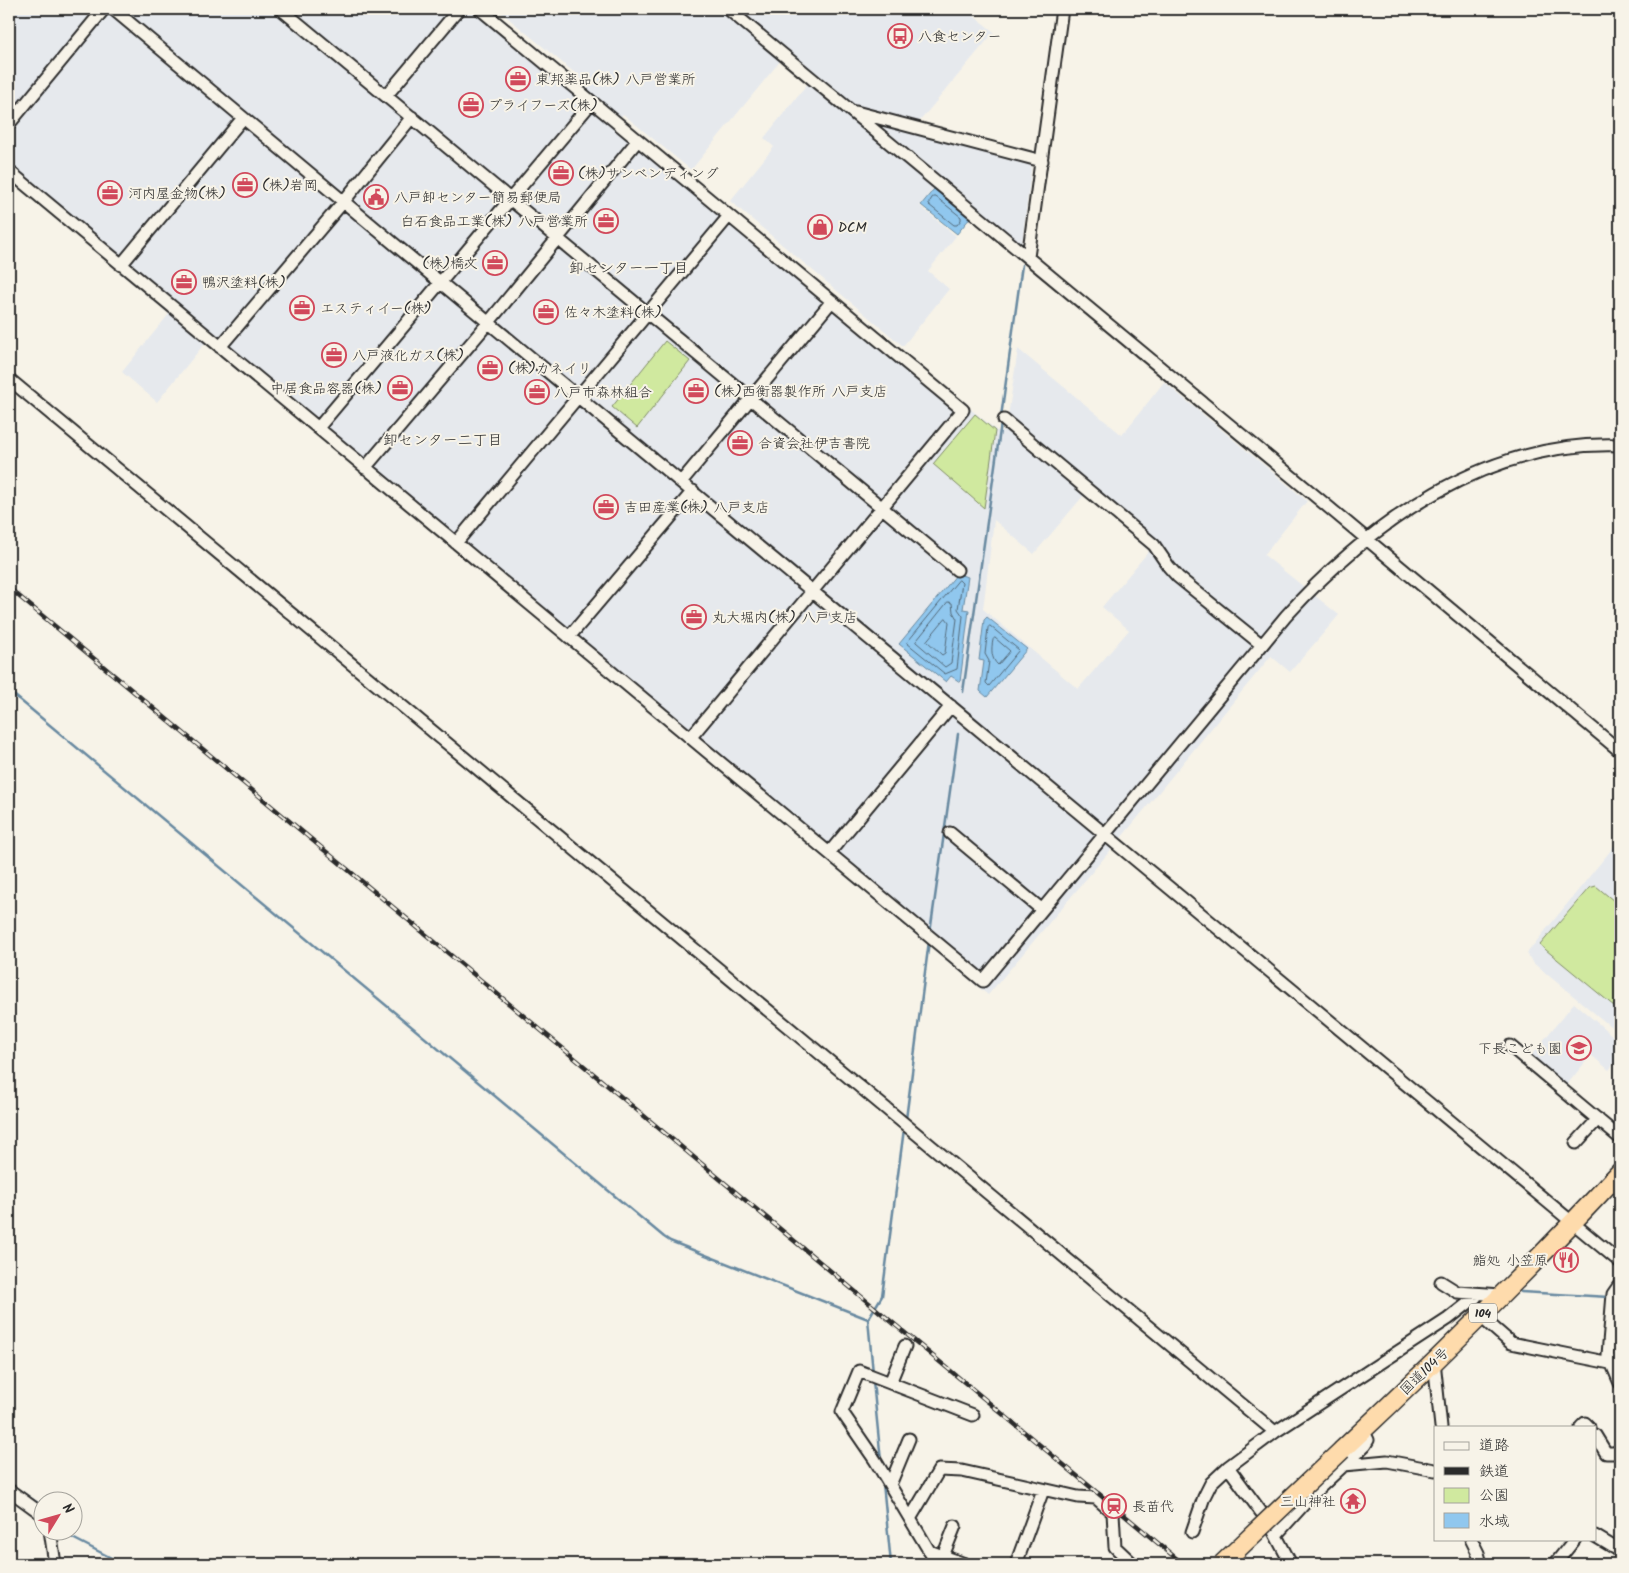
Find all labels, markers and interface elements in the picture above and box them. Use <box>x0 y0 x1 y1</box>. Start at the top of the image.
bus stop icon: 八食センター <box>887 23 913 49</box>
place label: 八食センター <box>918 26 1001 48</box>
office icon: 東邦薬品(株) 八戸営業所 <box>505 66 531 92</box>
place label: 東邦薬品(株) 八戸営業所 <box>536 69 695 91</box>
office icon: プライフーズ(株) <box>458 92 484 118</box>
place label: プライフーズ(株) <box>488 95 598 117</box>
office icon: (株)サンベンディング <box>548 160 574 186</box>
place label: (株)サンベンディング <box>578 163 719 185</box>
office icon: (株)岩岡 <box>232 172 258 198</box>
place label: (株)岩岡 <box>262 175 318 197</box>
office icon: 河内屋金物(株) <box>97 180 123 206</box>
place label: 河内屋金物(株) <box>128 183 226 205</box>
public building icon: 八戸卸センター簡易郵便局 <box>363 184 389 210</box>
place label: 八戸卸センター簡易郵便局 <box>394 187 561 209</box>
office icon: 白石食品工業(株) 八戸営業所 <box>593 208 619 234</box>
place label: 白石食品工業(株) 八戸営業所 <box>401 211 588 233</box>
shop icon: DCM <box>807 214 833 240</box>
place label: DCM <box>838 217 866 239</box>
office icon: (株)橋文 <box>482 250 508 276</box>
place label: (株)橋文 <box>422 253 478 275</box>
district label: 卸センター一丁目 <box>569 257 689 281</box>
office icon: 鴨沢塗料(株) <box>171 269 197 295</box>
place label: 鴨沢塗料(株) <box>202 272 286 294</box>
office icon: エスティイー(株) <box>289 295 315 321</box>
place label: エスティイー(株) <box>320 298 432 320</box>
office icon: 佐々木塗料(株) <box>533 299 559 325</box>
place label: 佐々木塗料(株) <box>564 302 662 324</box>
office icon: 八戸液化ガス(株) <box>321 342 347 368</box>
place label: 八戸液化ガス(株) <box>352 345 464 367</box>
office icon: (株)カネイリ <box>477 355 503 381</box>
place label: (株)カネイリ <box>508 358 592 380</box>
office icon: 中居食品容器(株) <box>387 375 413 401</box>
place label: 中居食品容器(株) <box>270 378 382 400</box>
office icon: (株)西衡器製作所 八戸支店 <box>683 378 709 404</box>
office icon: 八戸市森林組合 <box>524 379 550 405</box>
place label: (株)西衡器製作所 八戸支店 <box>714 381 887 403</box>
place label: 八戸市森林組合 <box>554 382 652 404</box>
district label: 卸センター二丁目 <box>383 429 503 453</box>
office icon: 合資会社伊吉書院 <box>727 430 753 456</box>
place label: 合資会社伊吉書院 <box>758 433 870 455</box>
office icon: 吉田産業(株) 八戸支店 <box>593 494 619 520</box>
place label: 吉田産業(株) 八戸支店 <box>624 497 769 519</box>
office icon: 丸大堀内(株) 八戸支店 <box>681 604 707 630</box>
place label: 丸大堀内(株) 八戸支店 <box>712 607 857 629</box>
school or university icon: 下長こども園 <box>1566 1035 1592 1061</box>
place label: 下長こども園 <box>1478 1038 1562 1060</box>
restaurant icon: 鮨処 小笠原 <box>1553 1247 1579 1273</box>
place label: 鮨処 小笠原 <box>1472 1250 1548 1272</box>
road number: 104 <box>1469 1304 1497 1322</box>
street label: 国道104号 <box>1395 1343 1454 1401</box>
legend <box>1434 1426 1596 1540</box>
text: 道路 <box>1479 1434 1509 1458</box>
text: 鉄道 <box>1479 1460 1509 1484</box>
text: 公園 <box>1479 1484 1509 1508</box>
temple icon: 三山神社 <box>1340 1488 1366 1514</box>
north arrow <box>32 1490 82 1540</box>
place label: 三山神社 <box>1280 1491 1336 1513</box>
station icon: 長苗代 <box>1101 1493 1127 1519</box>
place label: 長苗代 <box>1132 1496 1174 1518</box>
text: N <box>56 1499 79 1519</box>
text: 水域 <box>1479 1510 1509 1534</box>

